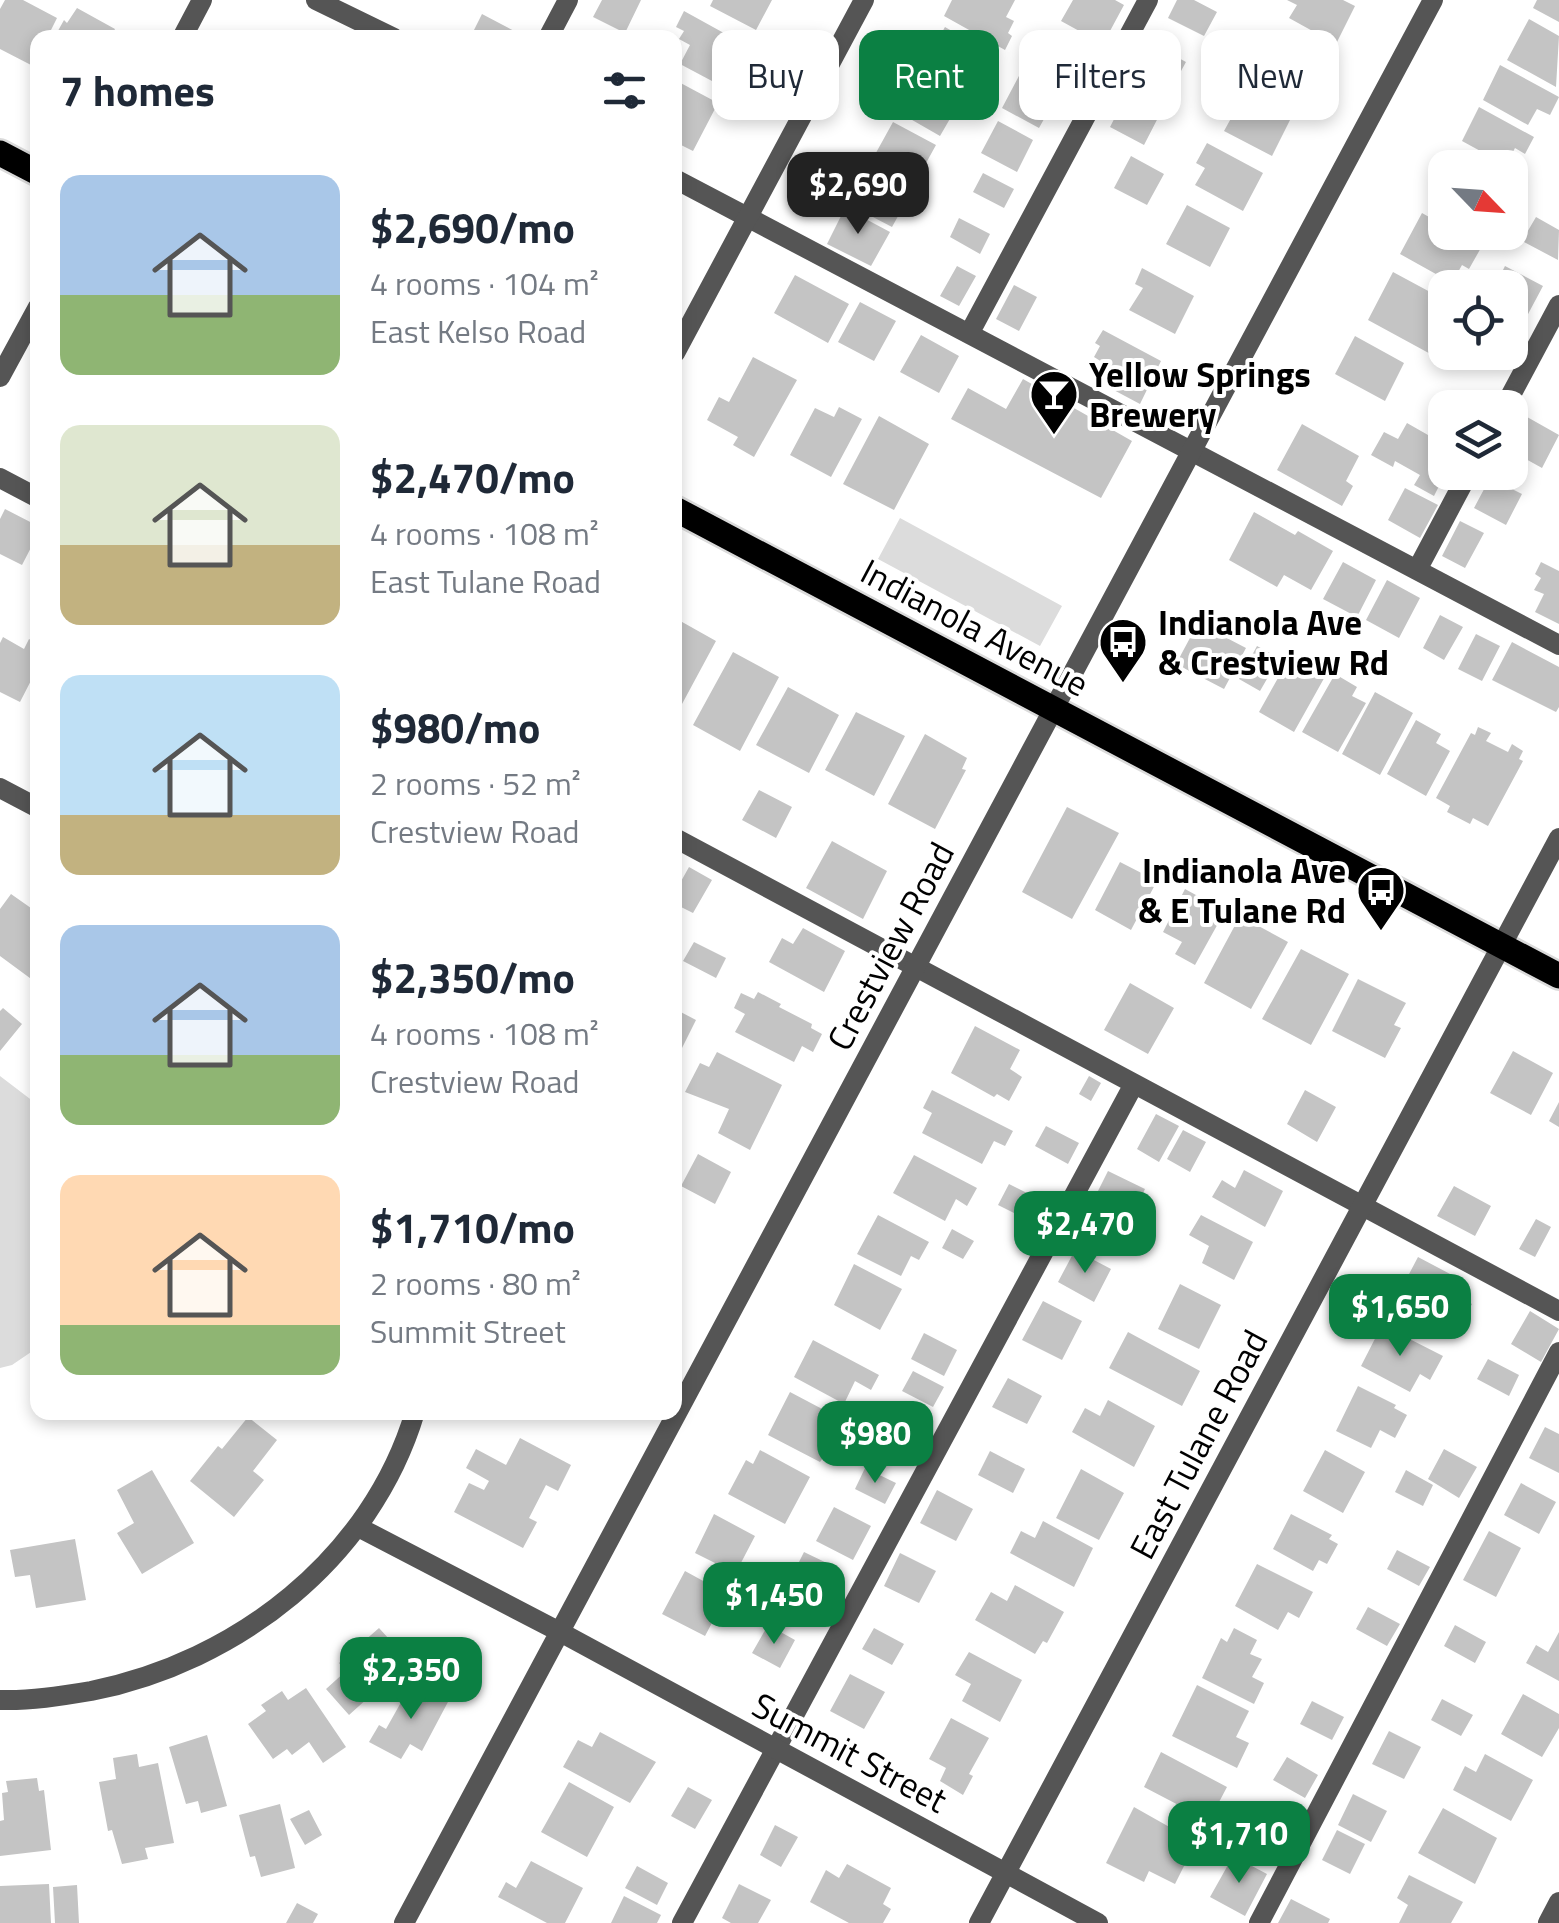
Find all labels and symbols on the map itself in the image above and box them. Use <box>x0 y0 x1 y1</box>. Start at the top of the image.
north arrow <box>1428 150 1528 250</box>
pin: $2,690 <box>777 152 939 237</box>
place label: Yellow Springs Brewery <box>1089 347 1311 441</box>
bar icon: Yellow Springs Brewery <box>1028 368 1080 436</box>
street label: Indianola Avenue <box>851 544 1099 710</box>
place label: Indianola Ave & Crestview Rd <box>1158 595 1389 689</box>
bus stop icon: Indianola Ave & Crestview Rd <box>1097 616 1149 684</box>
street label: Crestview Road <box>812 832 968 1060</box>
place label: Indianola Ave & E Tulane Rd <box>1138 843 1346 937</box>
bus stop icon: Indianola Ave & E Tulane Rd <box>1355 864 1407 932</box>
pin: $2,470 <box>1004 1191 1166 1276</box>
pin: $1,650 <box>1319 1274 1481 1359</box>
street label: East Tulane Road <box>1115 1320 1281 1568</box>
pin: $980 <box>816 1401 934 1486</box>
pin: $1,450 <box>693 1562 855 1647</box>
pin: $2,350 <box>330 1637 492 1722</box>
street label: Summit Street <box>743 1678 957 1826</box>
pin: $1,710 <box>1158 1801 1320 1886</box>

